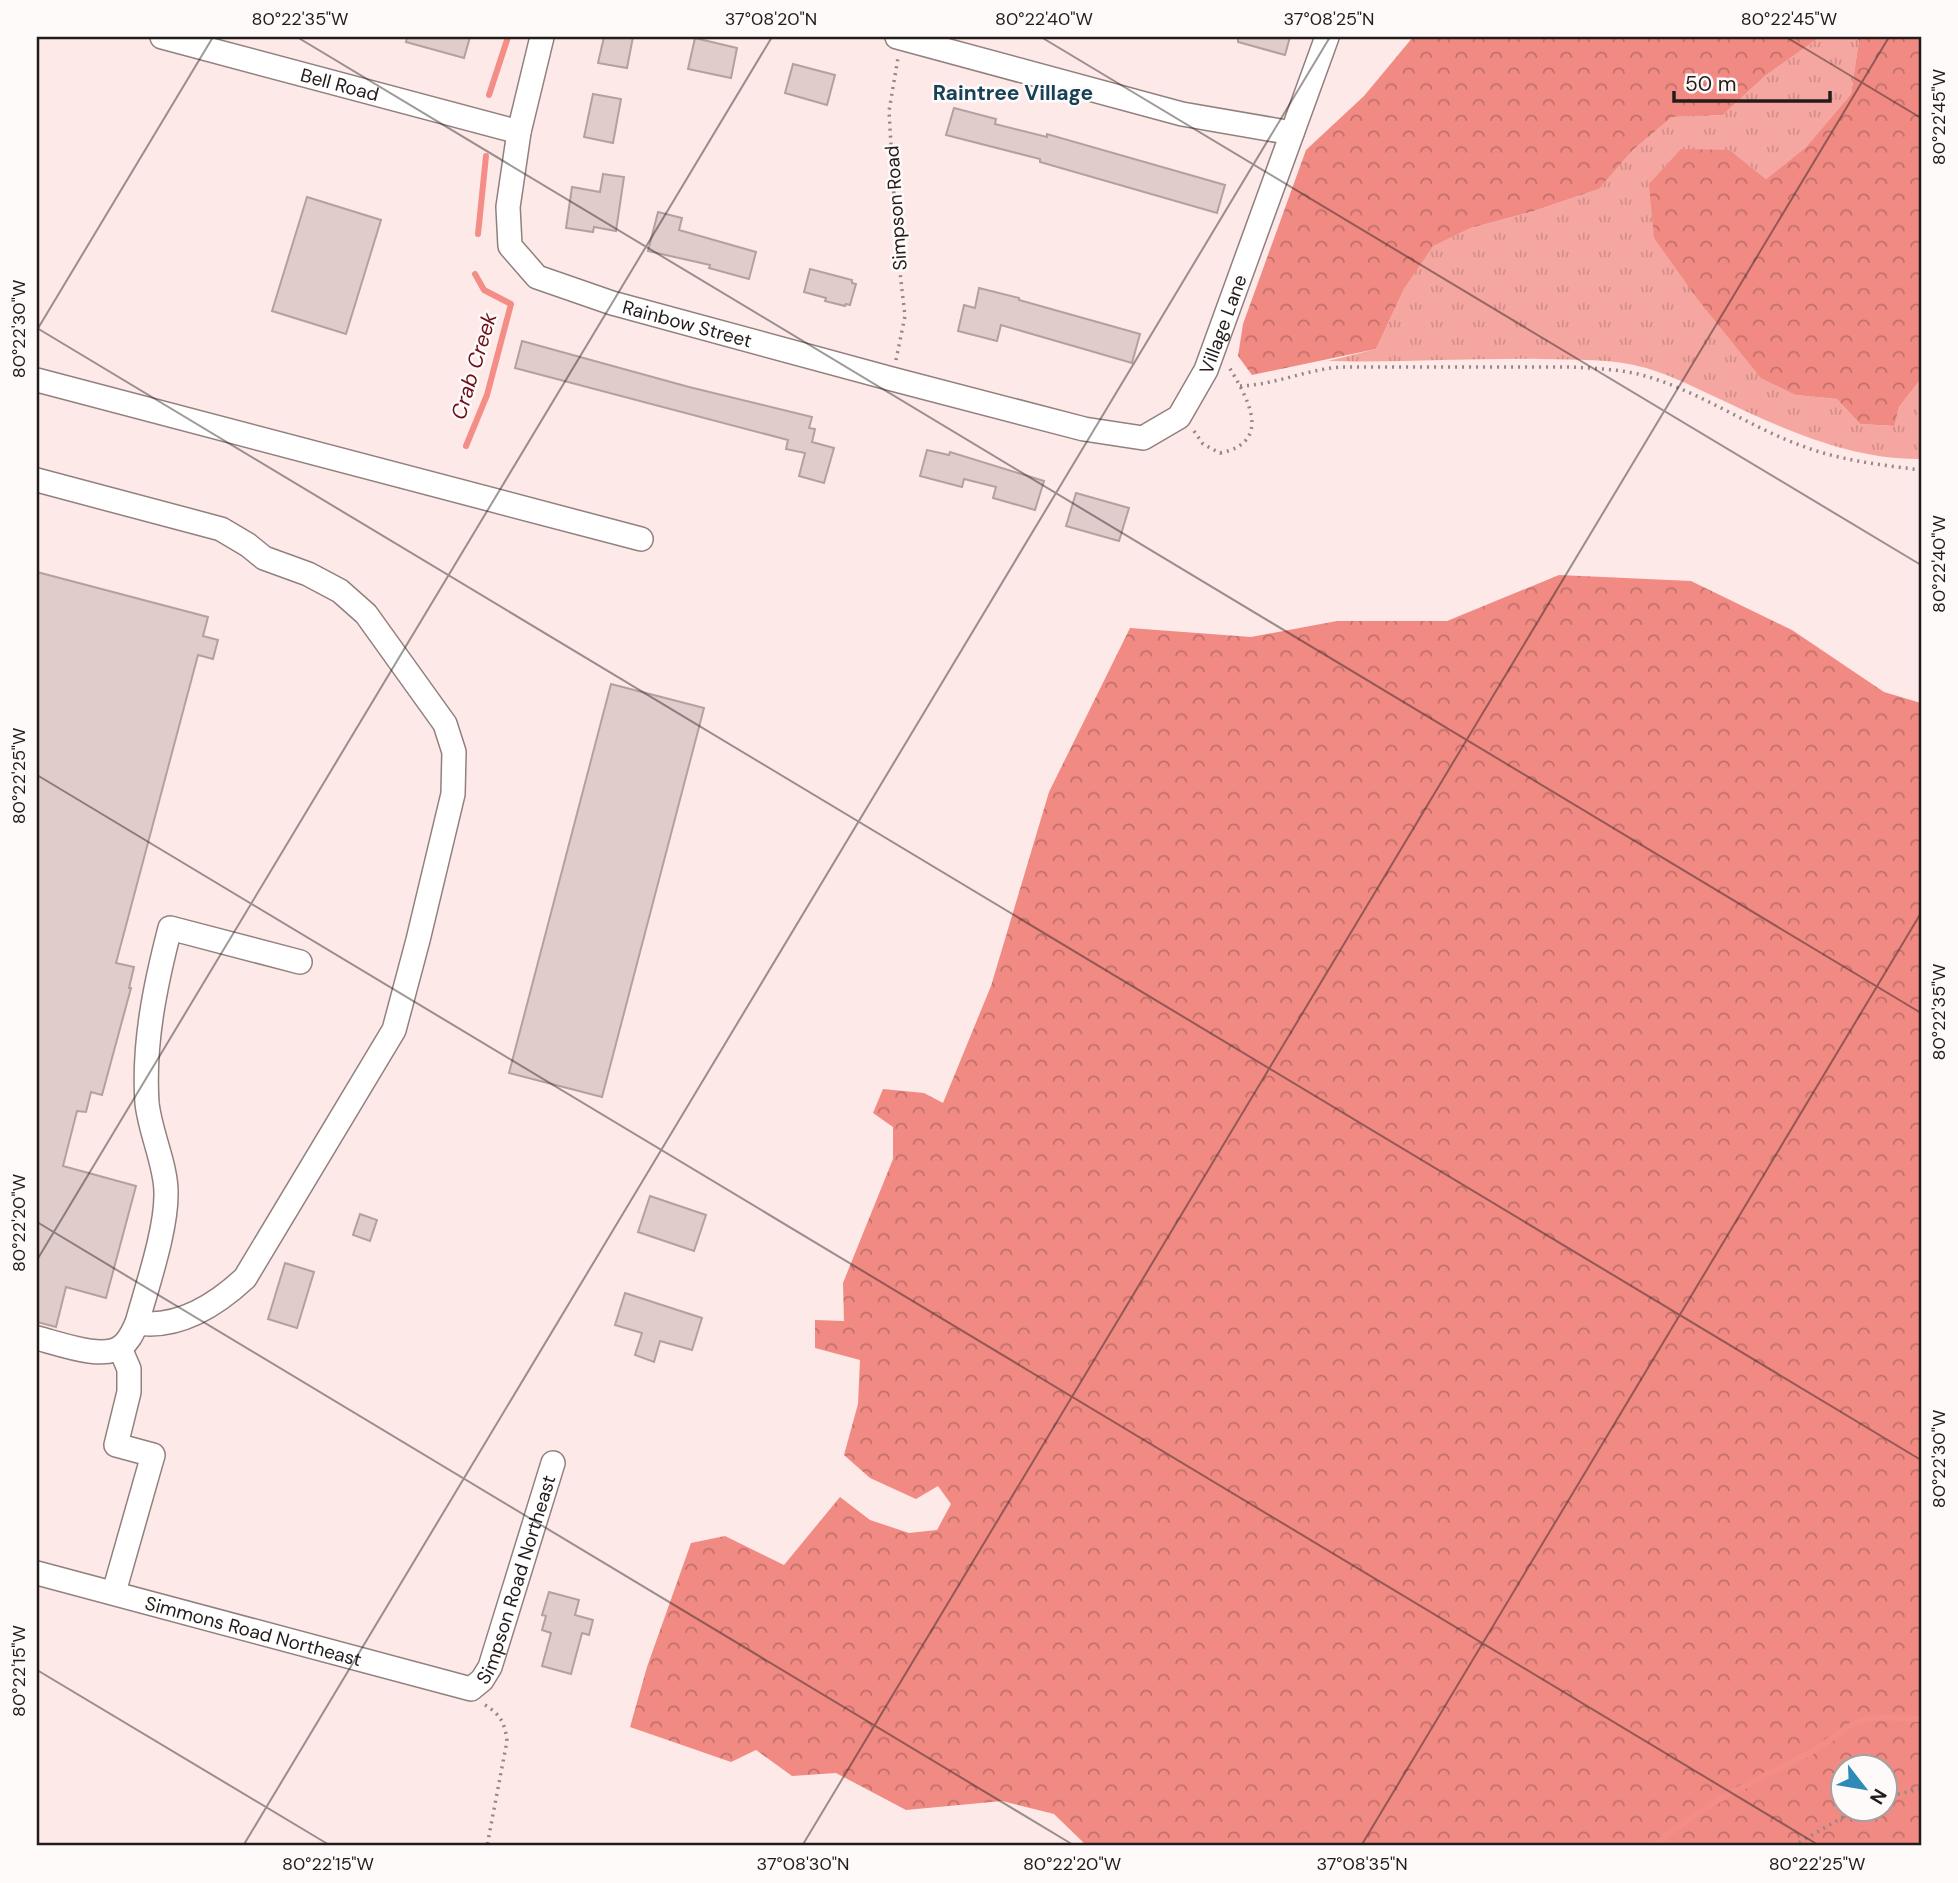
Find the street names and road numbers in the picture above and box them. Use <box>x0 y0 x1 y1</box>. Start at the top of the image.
street label: Bell Road <box>298 62 382 107</box>
street label: Simpson Road <box>879 145 913 271</box>
street label: Village Lane <box>1193 271 1252 377</box>
street label: Rainbow Street <box>620 294 755 353</box>
street label: Simpson Road Northeast <box>470 1472 561 1689</box>
street label: Simmons Road Northeast <box>142 1590 364 1672</box>

